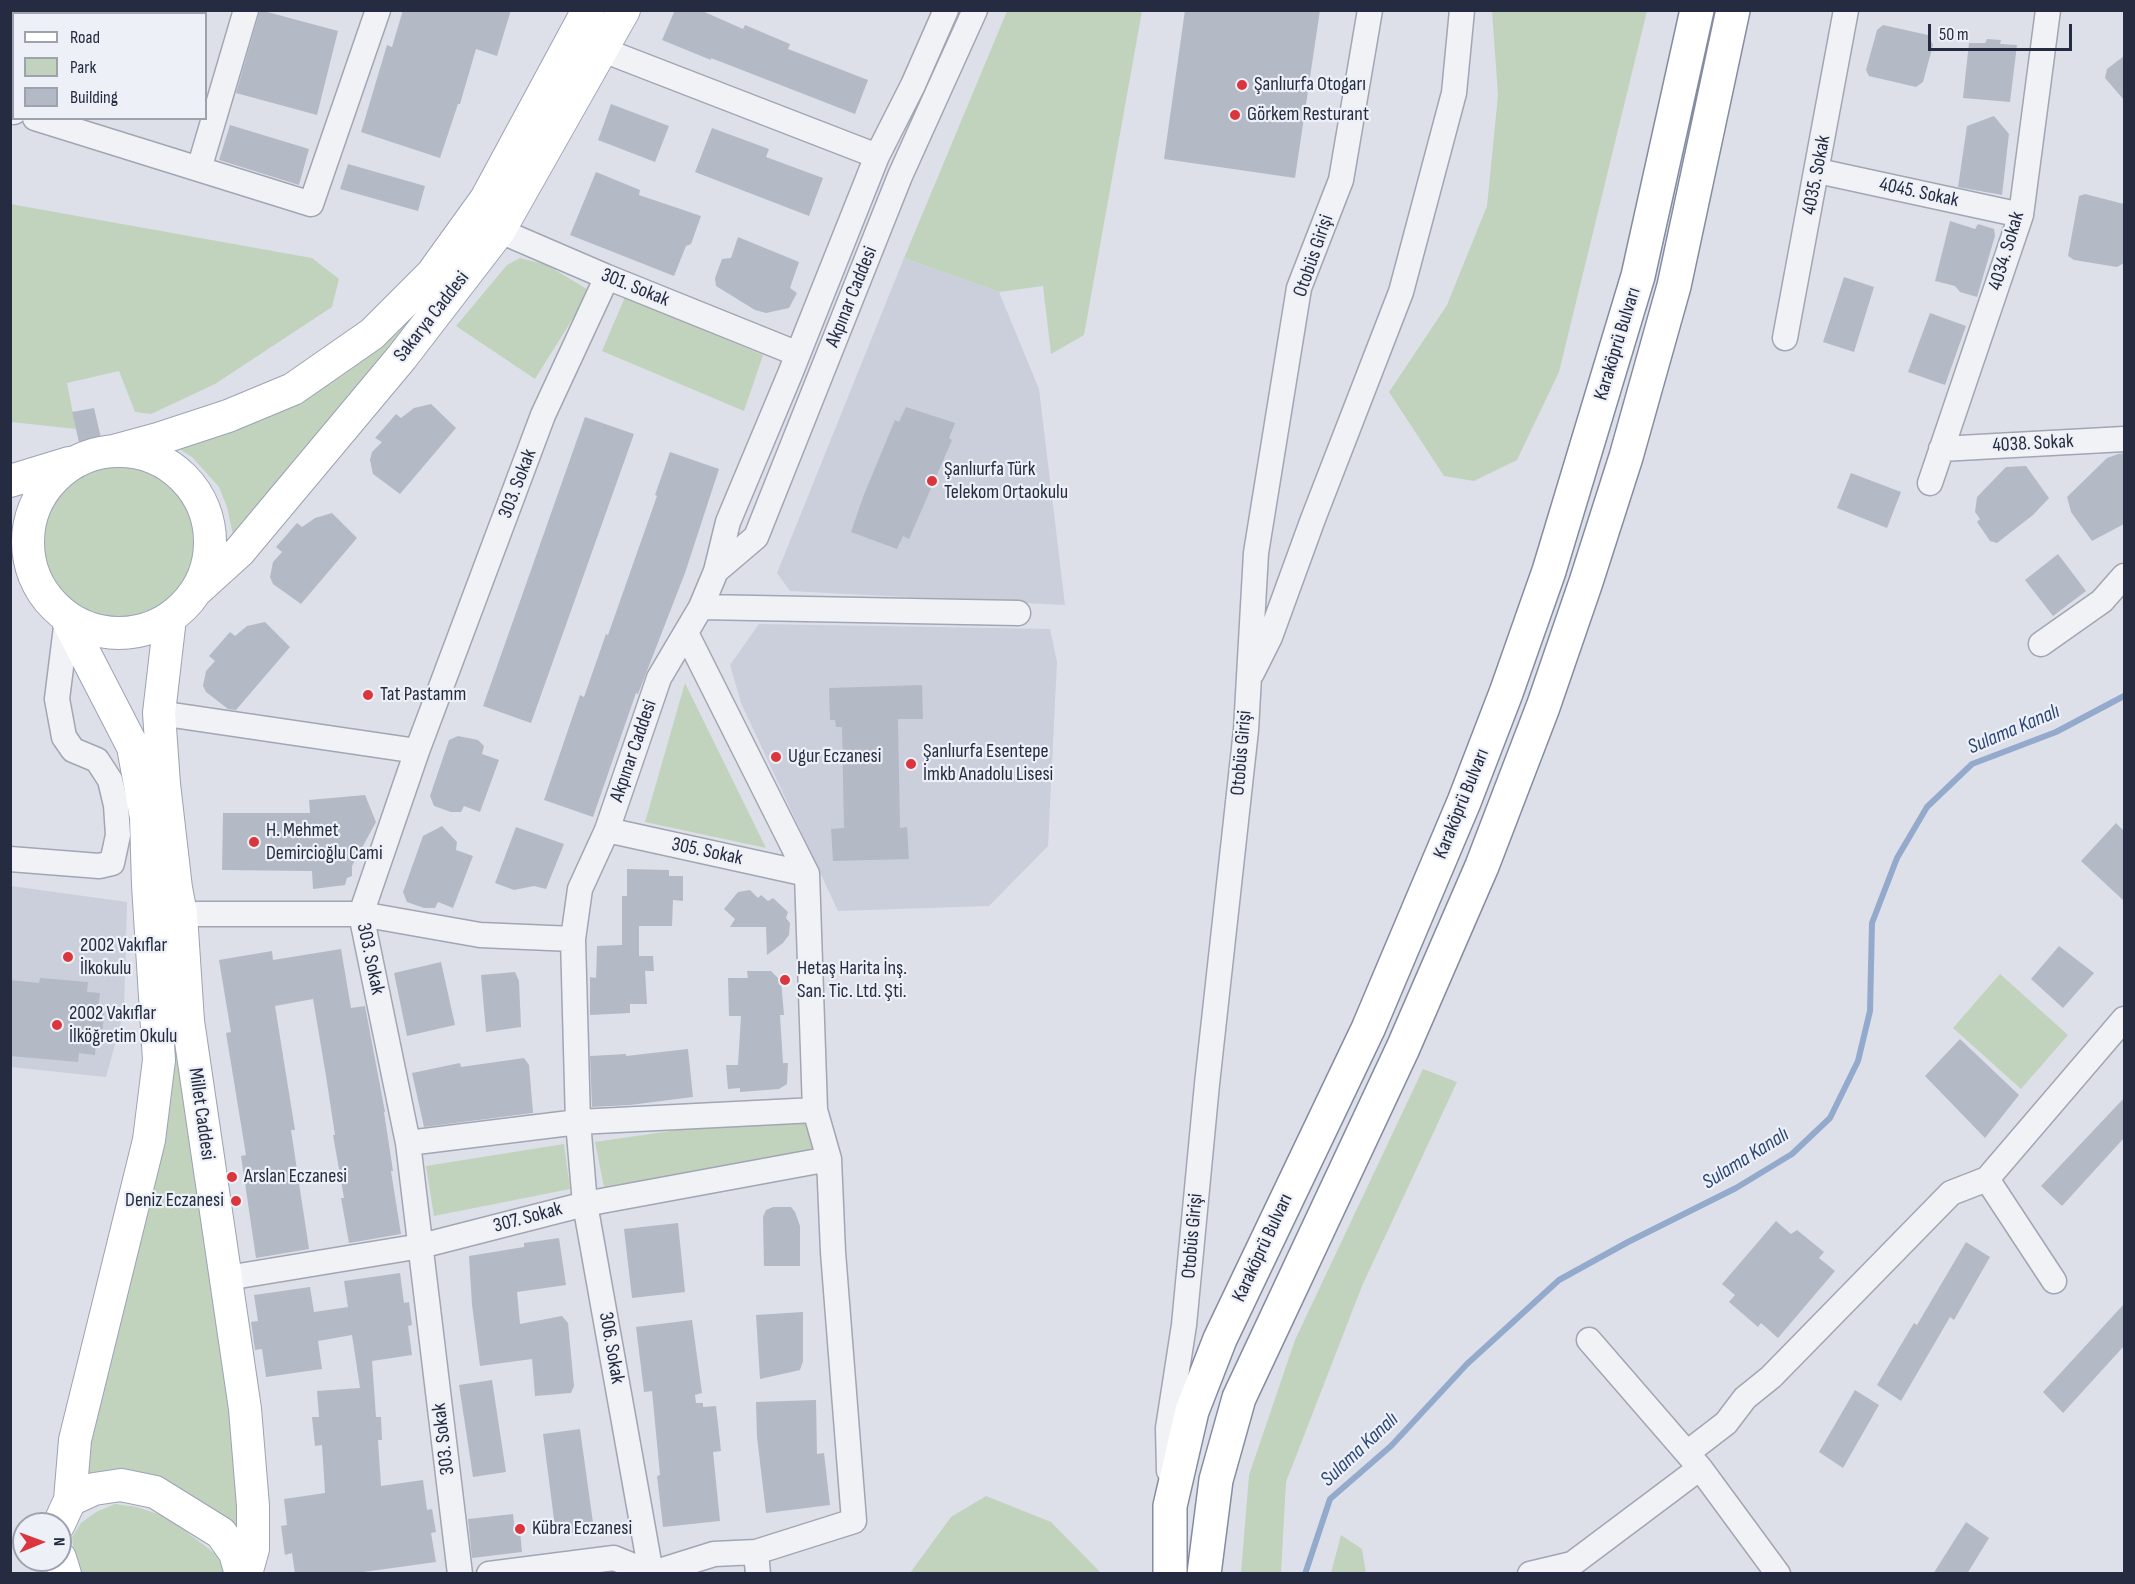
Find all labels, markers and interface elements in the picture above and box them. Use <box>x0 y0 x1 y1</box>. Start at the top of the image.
legend <box>12 12 207 120</box>
scale bar <box>1931 12 2075 50</box>
text: 50 m <box>1939 24 1969 45</box>
text: Road <box>70 27 100 48</box>
text: Park <box>70 57 96 78</box>
place label: Şanlıurfa Otogarı <box>1254 73 1366 97</box>
marker: Şanlıurfa Otogarı <box>1235 78 1249 92</box>
text: Building <box>70 87 118 108</box>
place label: Görkem Resturant <box>1247 103 1369 127</box>
marker: Görkem Resturant <box>1228 108 1242 122</box>
street label: 4035. Sokak <box>1798 133 1836 217</box>
street label: 4045. Sokak <box>1877 173 1961 213</box>
street label: 4034. Sokak <box>1984 209 2030 293</box>
street label: Otobüs Girişi <box>1289 212 1339 300</box>
street label: Akpınar Caddesi <box>821 243 883 351</box>
street label: 301. Sokak <box>597 263 673 313</box>
street label: Sakarya Caddesi <box>389 267 475 367</box>
street label: Karaköprü Bulvarı <box>1589 285 1647 403</box>
street label: 4038. Sokak <box>1992 430 2074 458</box>
street label: 303. Sokak <box>494 446 542 522</box>
place label: Şanlıurfa Türk Telekom Ortaokulu <box>944 458 1068 505</box>
marker: Şanlıurfa Türk Telekom Ortaokulu <box>925 474 939 488</box>
place label: Tat Pastamm <box>380 683 466 707</box>
marker: Tat Pastamm <box>361 688 375 702</box>
street label: Akpınar Caddesi <box>605 697 663 805</box>
water label: Sulama Kanalı <box>1964 699 2064 761</box>
street label: Otobüs Girişi <box>1226 710 1258 796</box>
place label: Şanlıurfa Esentepe İmkb Anadolu Lisesi <box>923 740 1053 787</box>
place label: Ugur Eczanesi <box>788 745 882 769</box>
street label: Karaköprü Bulvarı <box>1429 745 1495 863</box>
marker: Ugur Eczanesi <box>769 750 783 764</box>
marker: Şanlıurfa Esentepe İmkb Anadolu Lisesi <box>904 757 918 771</box>
place label: H. Mehmet Demircioğlu Cami <box>266 819 383 866</box>
street label: 305. Sokak <box>669 833 745 871</box>
marker: H. Mehmet Demircioğlu Cami <box>247 835 261 849</box>
street label: 303. Sokak <box>351 921 389 997</box>
place label: 2002 Vakıflar İlkokulu <box>80 934 167 981</box>
marker: 2002 Vakıflar İlkokulu <box>61 950 75 964</box>
place label: Hetaş Harita İnş. San. Tic. Ltd. Şti. <box>797 957 907 1004</box>
marker: Hetaş Harita İnş. San. Tic. Ltd. Şti. <box>778 973 792 987</box>
place label: 2002 Vakıflar İlköğretim Okulu <box>69 1002 177 1049</box>
marker: 2002 Vakıflar İlköğretim Okulu <box>50 1018 64 1032</box>
street label: Millet Caddesi <box>183 1066 219 1162</box>
water label: Sulama Kanalı <box>1698 1123 1794 1195</box>
place label: Arslan Eczanesi <box>244 1165 347 1189</box>
marker: Arslan Eczanesi <box>225 1170 239 1184</box>
place label: Deniz Eczanesi <box>125 1189 224 1213</box>
street label: Karaköprü Bulvarı <box>1228 1190 1298 1306</box>
street label: Otobüs Girişi <box>1177 1193 1209 1279</box>
marker: Deniz Eczanesi <box>229 1194 243 1208</box>
street label: 307. Sokak <box>491 1197 565 1239</box>
street label: 306. Sokak <box>593 1310 629 1386</box>
street label: 303. Sokak <box>428 1402 460 1476</box>
water label: Sulama Kanalı <box>1316 1408 1404 1492</box>
north arrow <box>12 1512 72 1572</box>
place label: Kübra Eczanesi <box>532 1517 632 1541</box>
marker: Kübra Eczanesi <box>513 1522 527 1536</box>
text: N <box>49 1537 68 1546</box>

